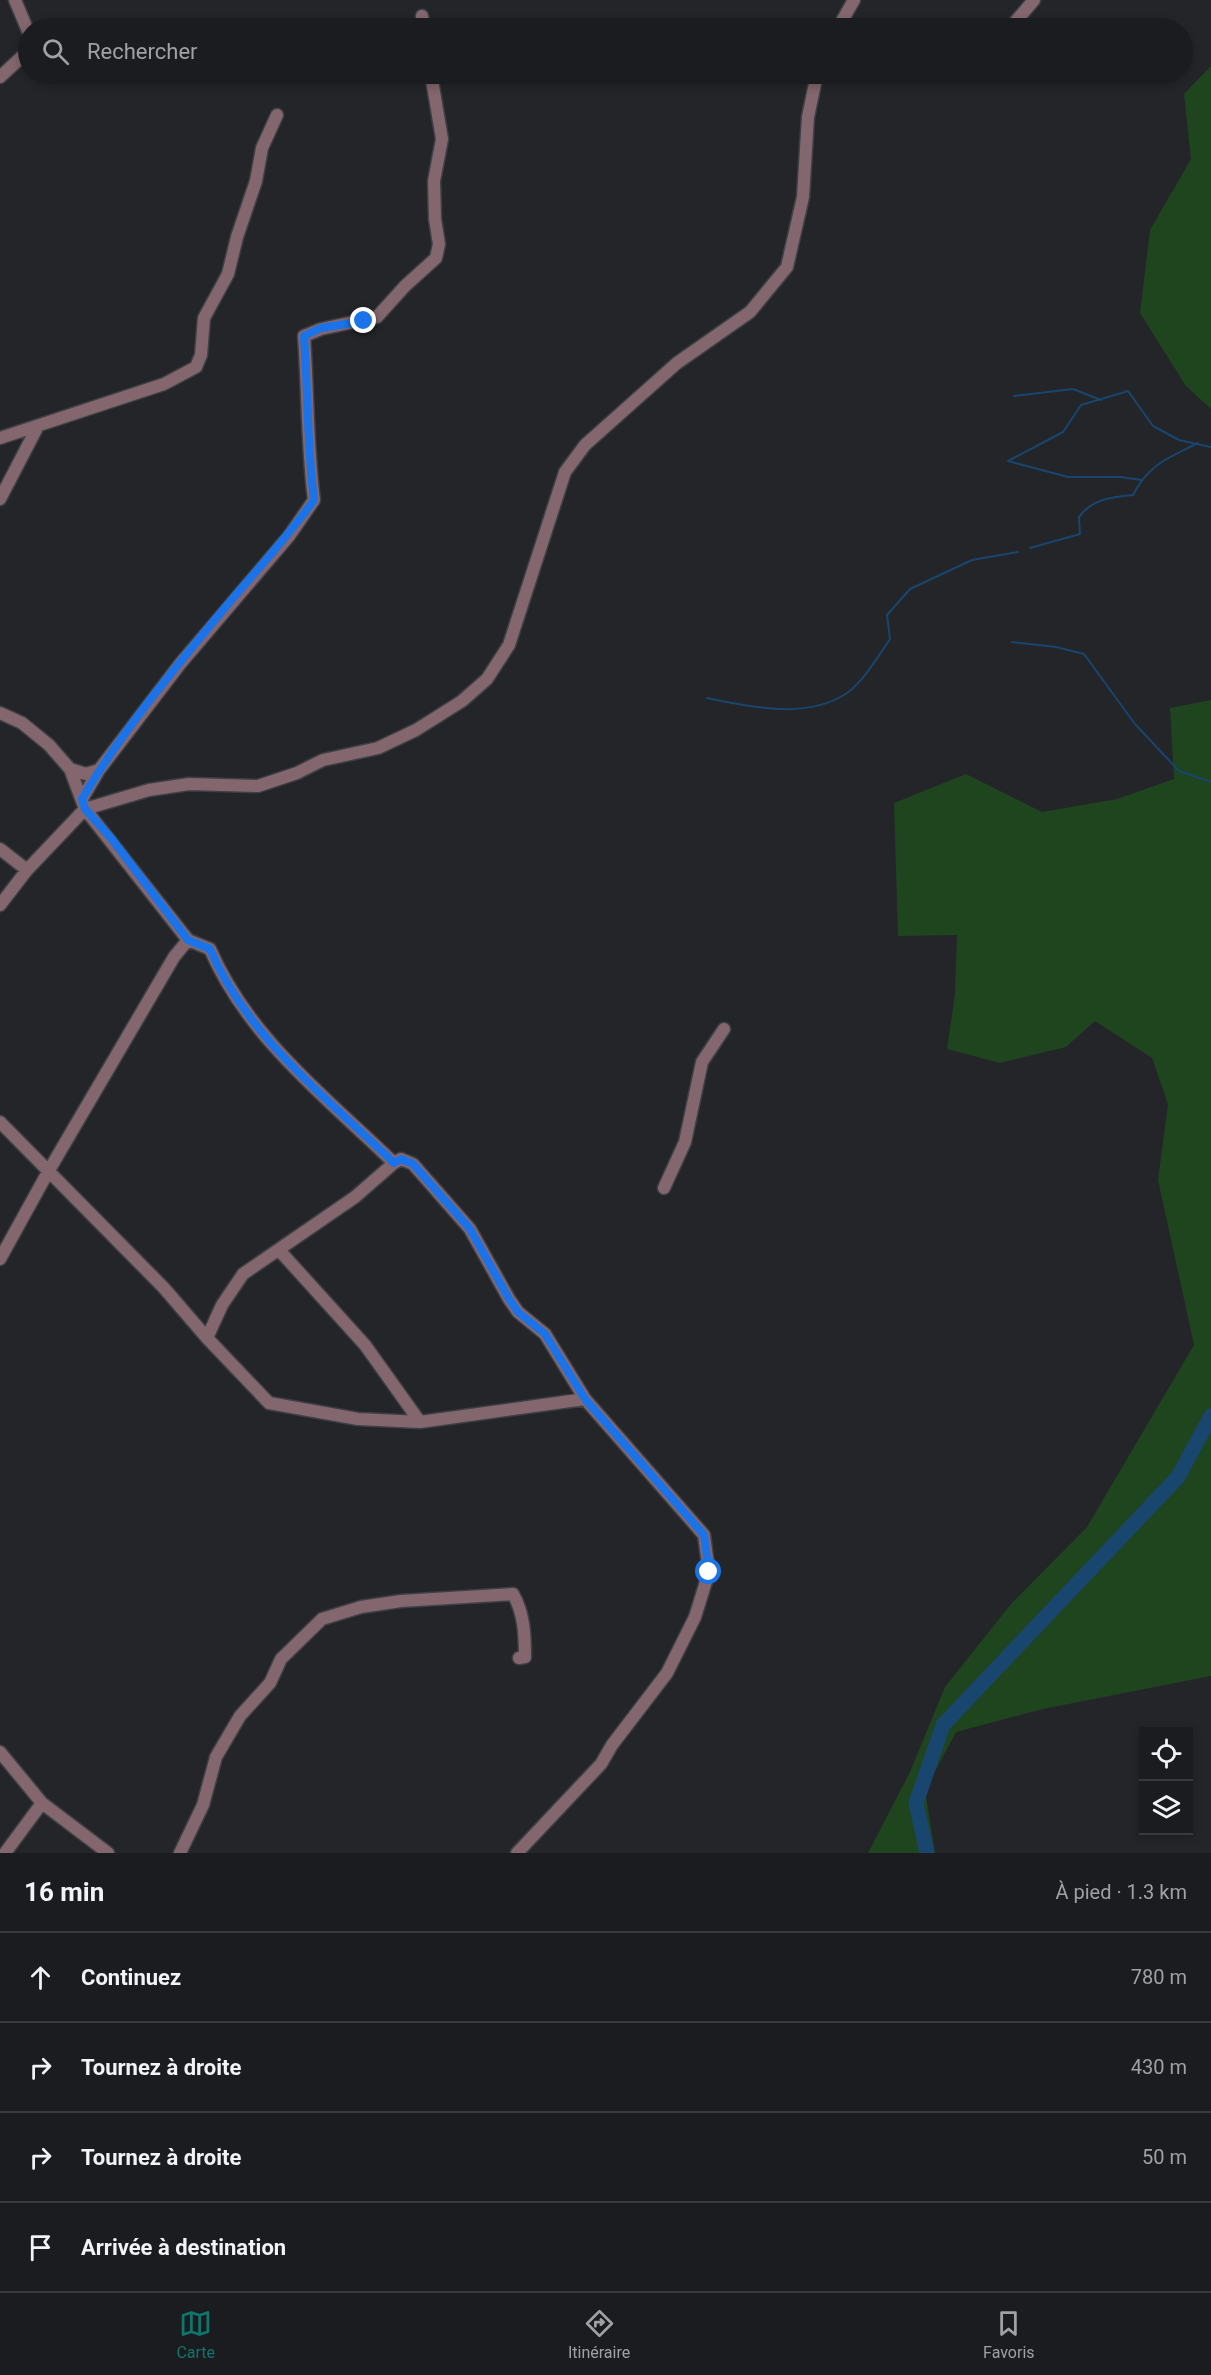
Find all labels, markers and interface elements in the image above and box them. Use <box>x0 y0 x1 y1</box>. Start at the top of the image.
search box <box>18 18 1193 84</box>
icon: search <box>39 35 72 68</box>
text: Rechercher <box>87 39 198 64</box>
route end <box>350 307 376 333</box>
route start <box>695 1558 721 1584</box>
map controls <box>1139 1727 1193 1835</box>
button: locate <box>1139 1727 1193 1781</box>
button: layers <box>1139 1781 1193 1835</box>
text: 16 min <box>24 1877 104 1907</box>
text: À pied · 1.3 km <box>1055 1880 1187 1904</box>
icon: ahead <box>24 1961 57 1994</box>
text: Continuez <box>81 1965 181 1990</box>
text: 780 m <box>1131 1965 1187 1989</box>
icon: right <box>24 2051 57 2084</box>
text: Tournez à droite <box>81 2055 241 2080</box>
text: 430 m <box>1131 2055 1187 2079</box>
icon: right <box>24 2141 57 2174</box>
text: Tournez à droite <box>81 2145 241 2170</box>
text: 50 m <box>1142 2145 1187 2169</box>
icon: arrive <box>24 2231 57 2264</box>
text: Arrivée à destination <box>81 2235 286 2260</box>
tab: Carte <box>176 2307 215 2362</box>
tab: Itinéraire <box>568 2307 630 2362</box>
tab: Favoris <box>983 2307 1035 2362</box>

